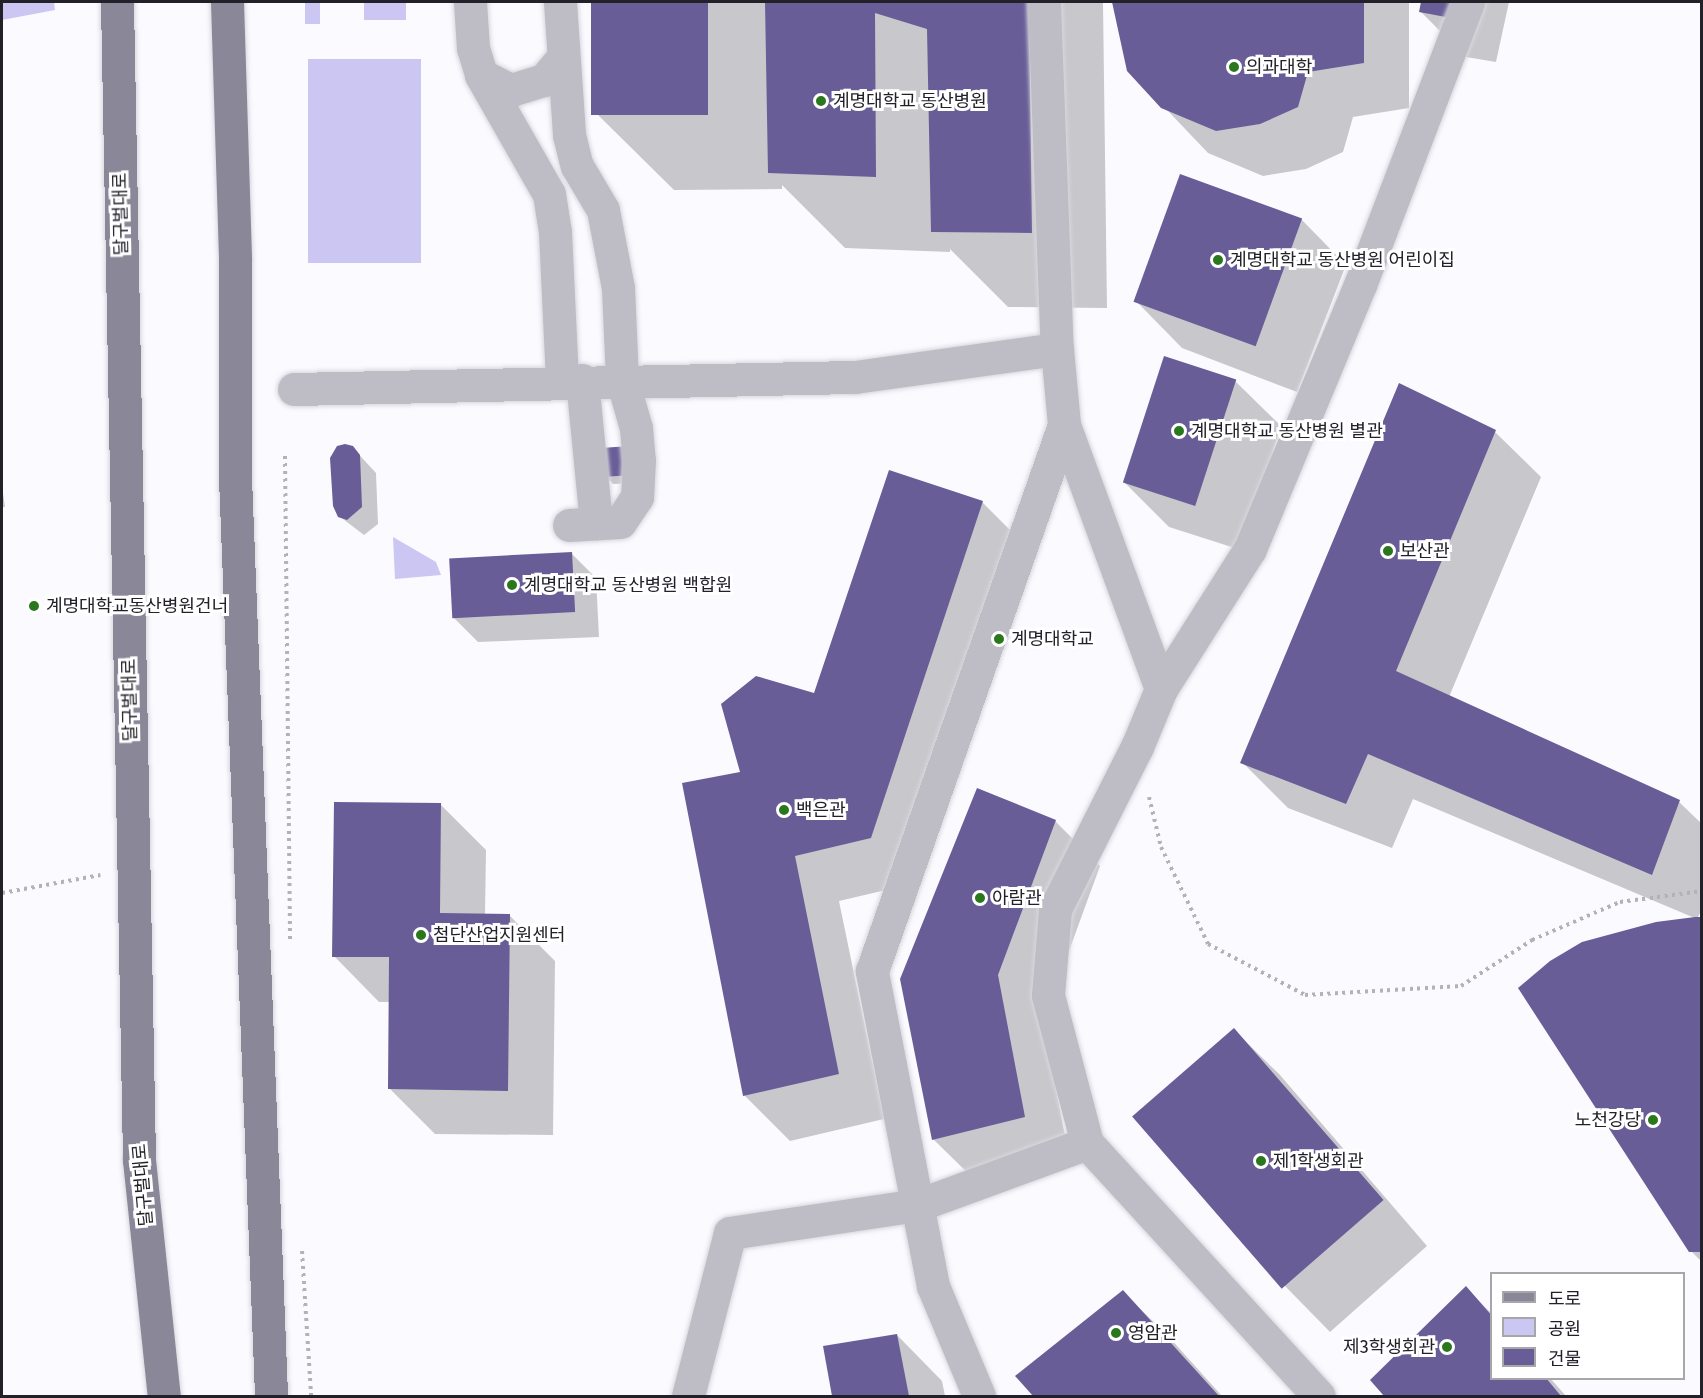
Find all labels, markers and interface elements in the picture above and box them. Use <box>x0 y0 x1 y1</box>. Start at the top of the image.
place label: 의과대학 <box>1246 56 1312 78</box>
marker: 의과대학 <box>1227 60 1241 74</box>
place label: 계명대학교 동산병원 <box>833 90 987 112</box>
marker: 계명대학교 동산병원 <box>814 94 828 108</box>
street label: 달구벌대로 <box>109 172 133 256</box>
place label: 계명대학교 동산병원 어린이집 <box>1230 249 1455 271</box>
marker: 계명대학교 동산병원 어린이집 <box>1211 253 1225 267</box>
place label: 계명대학교 동산병원 별관 <box>1191 420 1383 442</box>
marker: 계명대학교 동산병원 별관 <box>1172 424 1186 438</box>
place label: 보산관 <box>1400 540 1450 562</box>
marker: 보산관 <box>1381 544 1395 558</box>
place label: 계명대학교 동산병원 백합원 <box>524 574 732 596</box>
marker: 계명대학교 동산병원 백합원 <box>505 578 519 592</box>
place label: 계명대학교동산병원건너 <box>46 595 228 617</box>
marker: 계명대학교동산병원건너 <box>27 599 41 613</box>
place label: 계명대학교 <box>1011 628 1094 650</box>
marker: 계명대학교 <box>992 632 1006 646</box>
street label: 달구벌대로 <box>118 658 142 742</box>
place label: 백은관 <box>796 799 846 821</box>
marker: 백은관 <box>777 803 791 817</box>
place label: 아람관 <box>992 887 1042 909</box>
marker: 아람관 <box>973 891 987 905</box>
place label: 첨단산업지원센터 <box>433 924 565 946</box>
marker: 첨단산업지원센터 <box>414 928 428 942</box>
place label: 노천강당 <box>1575 1109 1641 1131</box>
marker: 노천강당 <box>1646 1113 1660 1127</box>
street label: 달구벌대로 <box>129 1143 157 1227</box>
place label: 제1학생회관 <box>1273 1150 1364 1172</box>
marker: 제1학생회관 <box>1254 1154 1268 1168</box>
legend <box>1490 1272 1685 1380</box>
text: 도로 <box>1548 1288 1581 1310</box>
text: 공원 <box>1548 1318 1581 1340</box>
place label: 영암관 <box>1128 1322 1178 1344</box>
marker: 영암관 <box>1109 1326 1123 1340</box>
place label: 제3학생회관 <box>1343 1336 1435 1358</box>
marker: 제3학생회관 <box>1440 1340 1454 1354</box>
text: 건물 <box>1548 1348 1581 1370</box>

